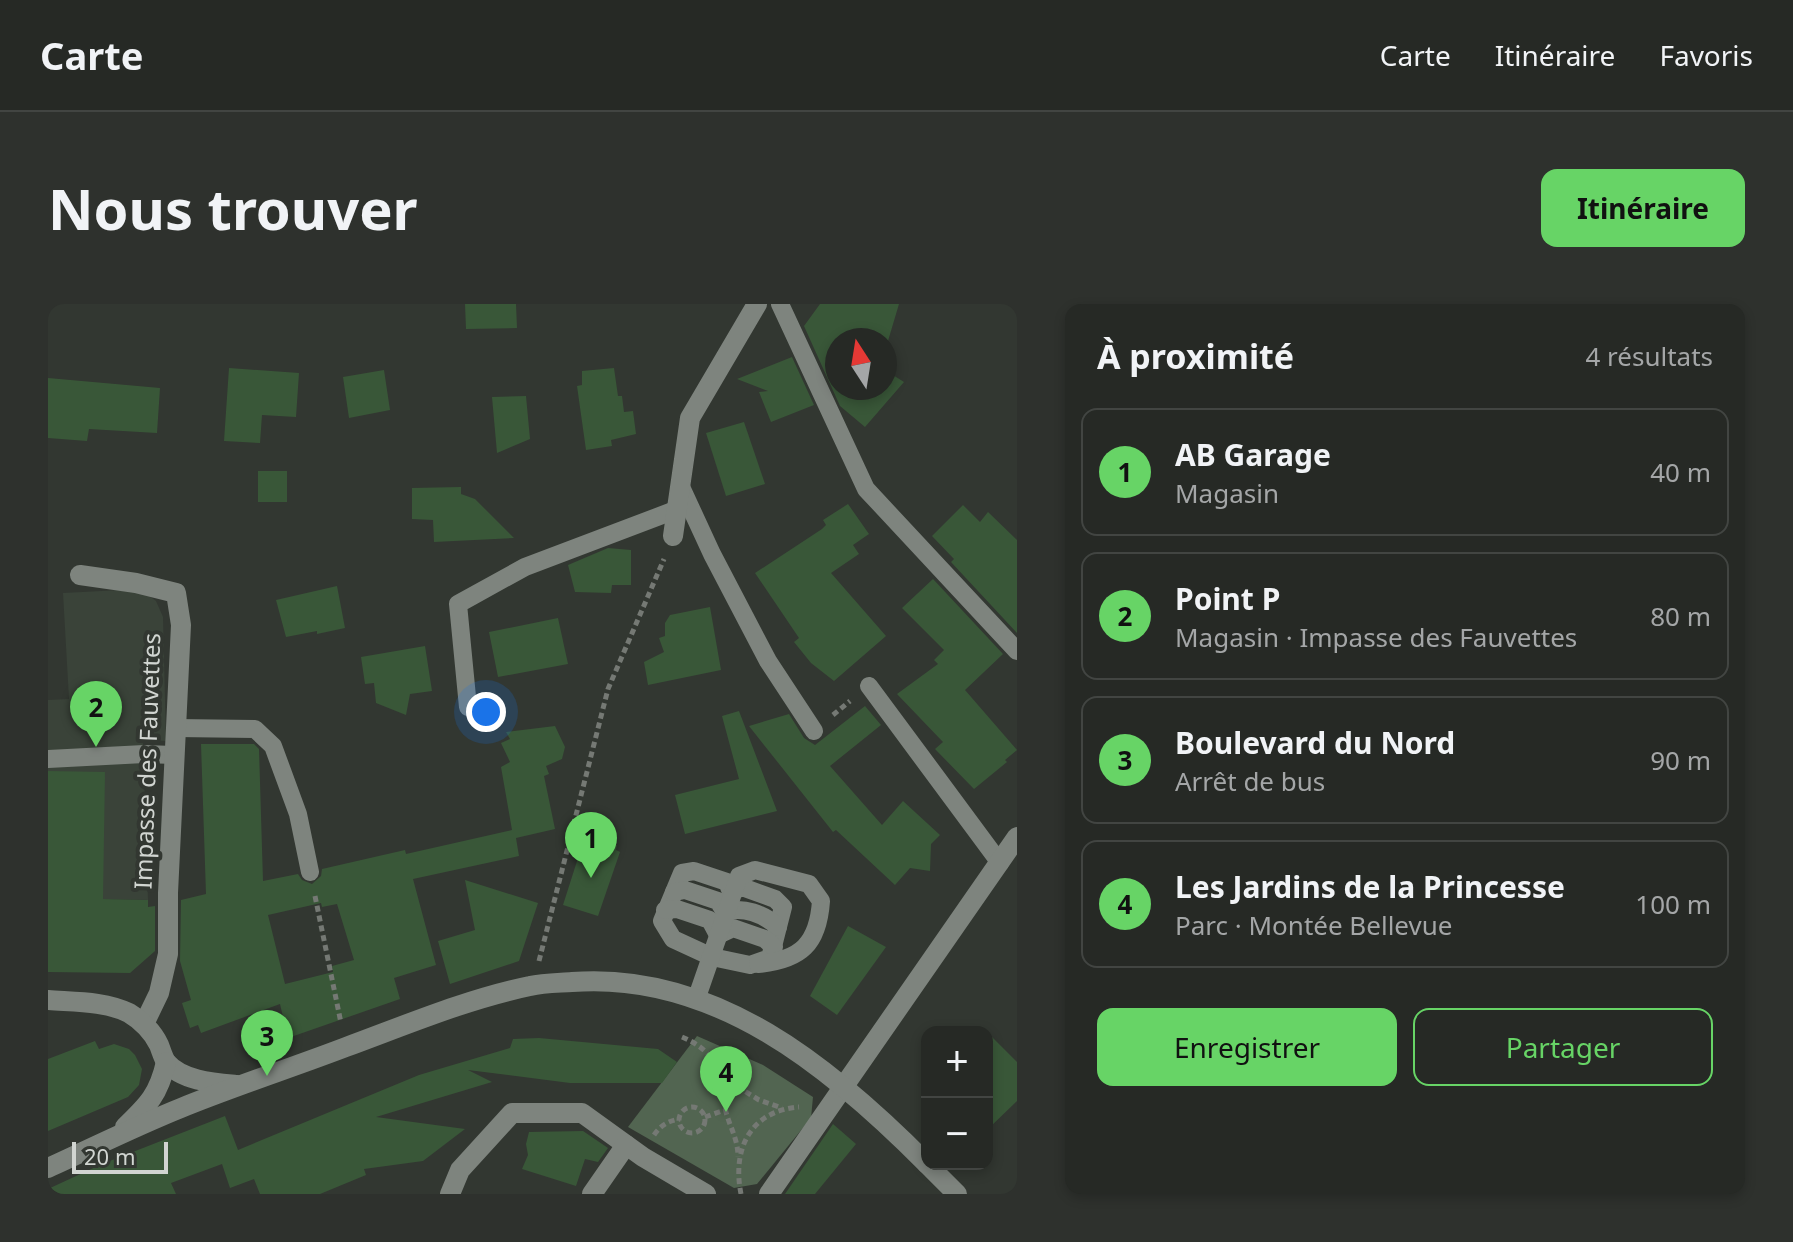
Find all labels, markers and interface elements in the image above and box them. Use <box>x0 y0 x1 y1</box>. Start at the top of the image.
text: Carte <box>40 29 143 81</box>
text: Carte <box>1380 36 1451 74</box>
text: Itinéraire <box>1495 36 1615 74</box>
text: Favoris <box>1659 36 1753 74</box>
button: Itinéraire <box>1541 169 1745 247</box>
text: Nous trouver <box>48 170 418 246</box>
north arrow <box>825 328 897 400</box>
text: À proximité <box>1097 333 1294 379</box>
text: 4 résultats <box>1585 338 1713 374</box>
text: AB Garage <box>1175 434 1331 475</box>
text: 1 <box>1118 454 1132 490</box>
text: 40 m <box>1650 454 1711 490</box>
text: Magasin <box>1175 475 1279 511</box>
text: Point P <box>1175 578 1280 619</box>
text: 2 <box>1118 598 1132 634</box>
text: 80 m <box>1650 598 1711 634</box>
text: Magasin · Impasse des Fauvettes <box>1175 619 1577 655</box>
street label: Impasse des Fauvettes <box>126 632 167 890</box>
pin: 2 <box>70 681 122 747</box>
your location <box>466 692 506 732</box>
text: Boulevard du Nord <box>1175 722 1455 763</box>
text: 3 <box>1118 742 1132 778</box>
text: 90 m <box>1650 742 1711 778</box>
text: Arrêt de bus <box>1175 763 1325 799</box>
pin: 1 <box>565 812 617 878</box>
text: Les Jardins de la Princesse <box>1175 866 1565 907</box>
text: 4 <box>1118 886 1132 922</box>
text: 100 m <box>1635 886 1711 922</box>
text: Parc · Montée Bellevue <box>1175 907 1452 943</box>
button: Enregistrer <box>1097 1008 1397 1086</box>
button: Partager <box>1413 1008 1713 1086</box>
pin: 3 <box>241 1010 293 1076</box>
map controls <box>921 1026 993 1170</box>
button: + <box>921 1026 993 1098</box>
pin: 4 <box>700 1046 752 1112</box>
button: − <box>921 1098 993 1170</box>
scale bar <box>72 1138 168 1174</box>
text: 20 m <box>84 1141 135 1171</box>

